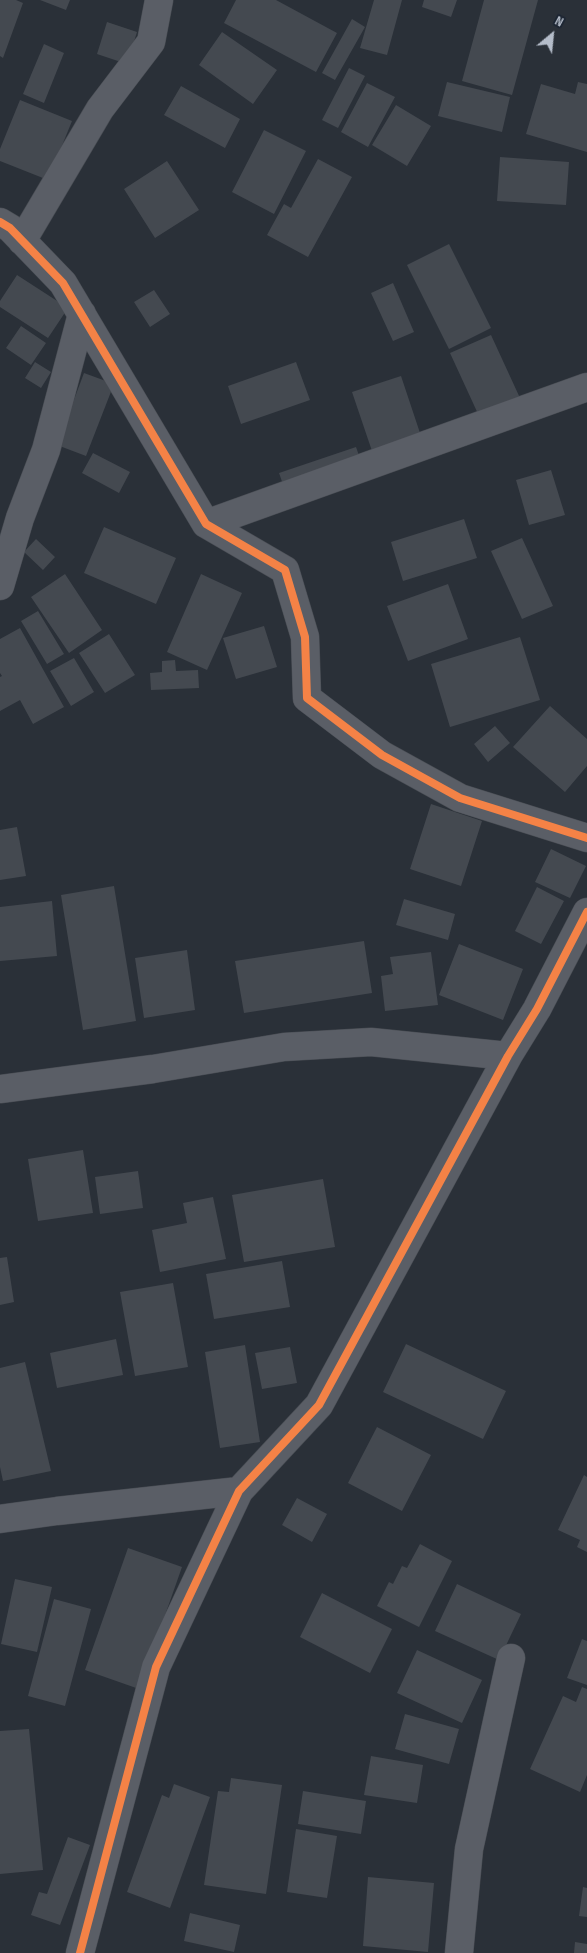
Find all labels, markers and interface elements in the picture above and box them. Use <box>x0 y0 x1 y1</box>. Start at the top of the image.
north arrow <box>527 10 577 60</box>
text: N <box>552 12 567 31</box>

